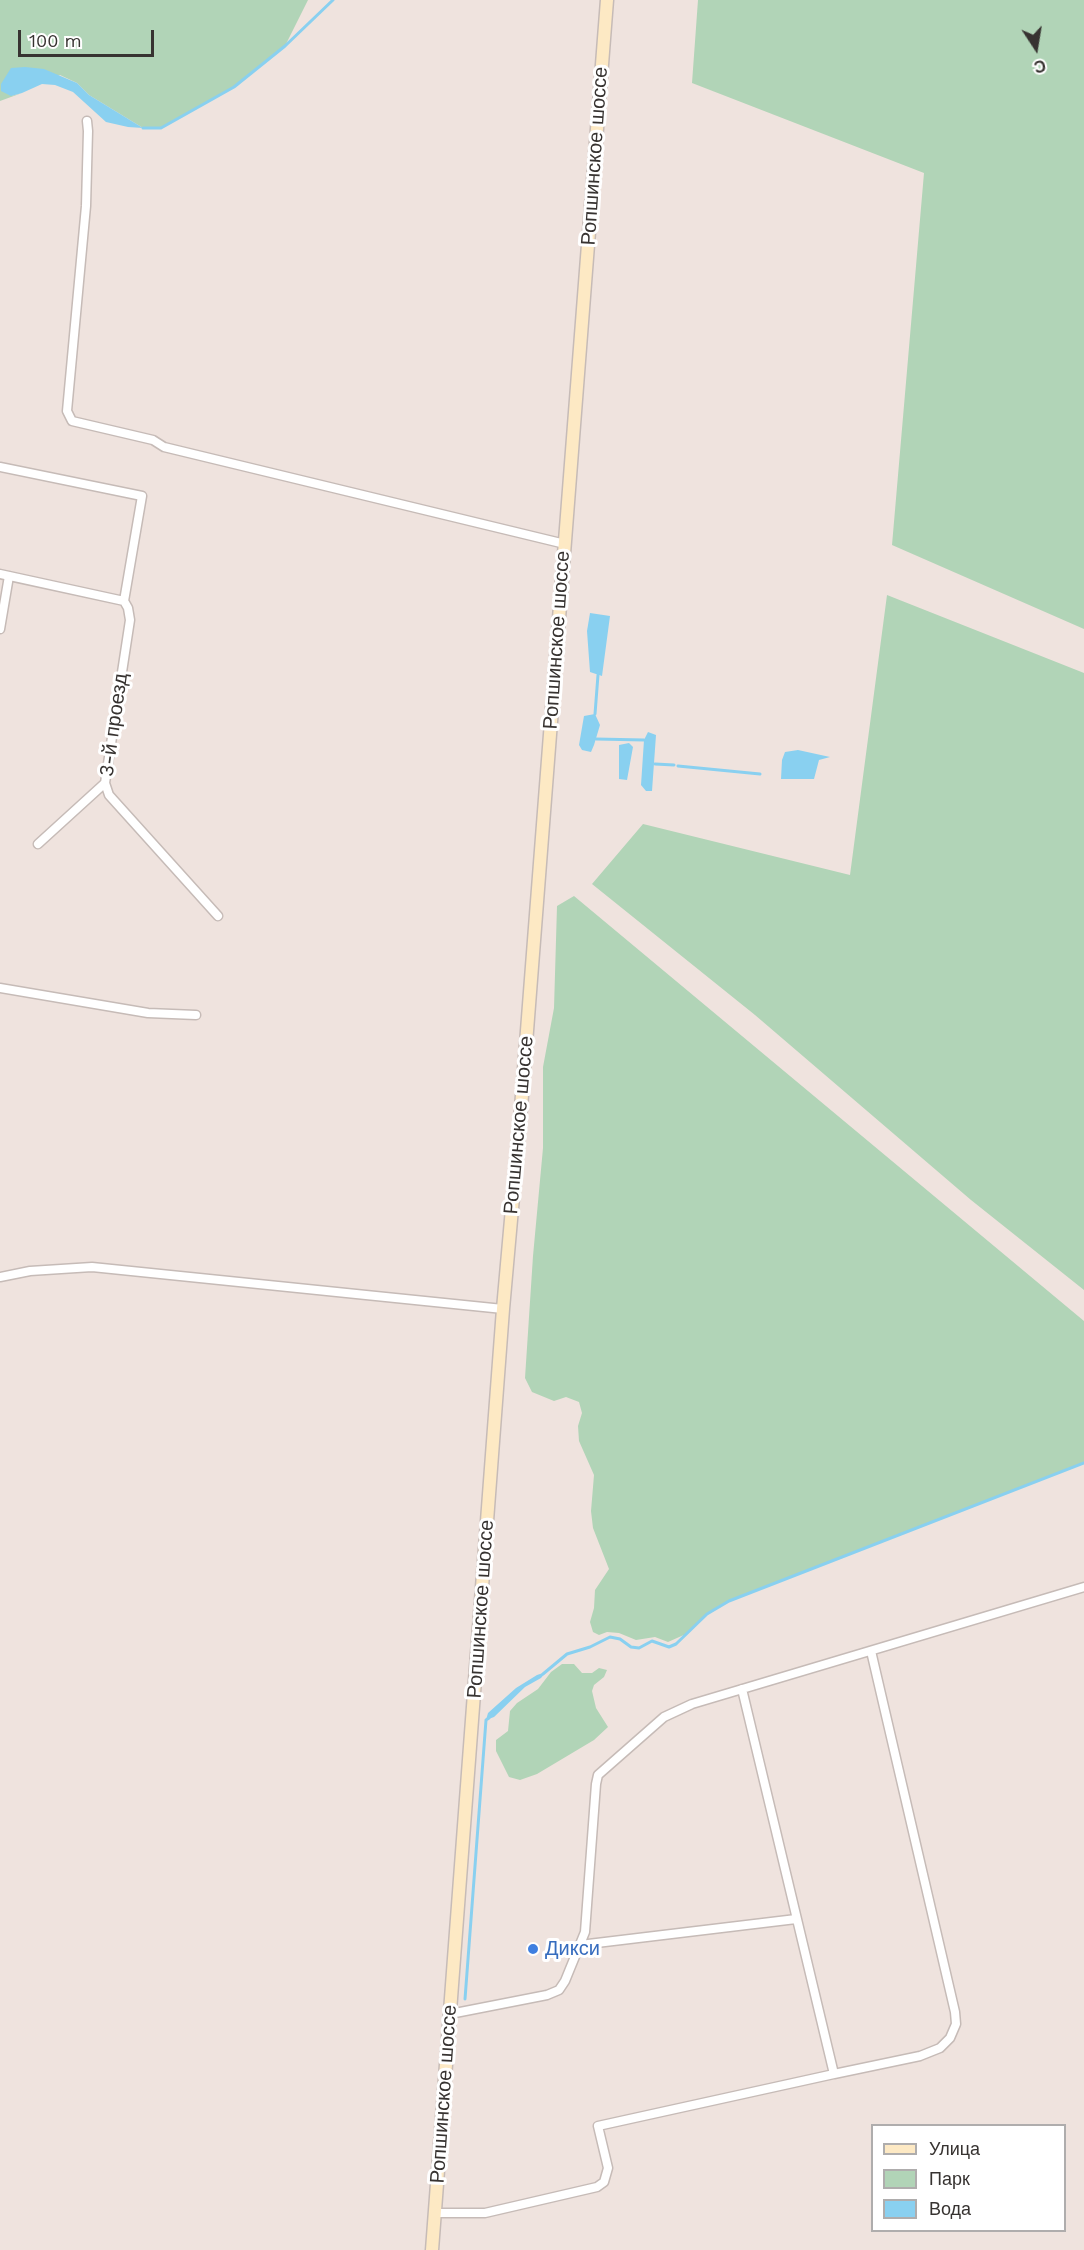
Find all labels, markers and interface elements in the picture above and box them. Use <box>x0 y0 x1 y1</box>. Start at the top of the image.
scale bar <box>21 18 158 56</box>
north arrow <box>1006 18 1066 78</box>
text: 100 m <box>29 30 82 51</box>
text: С <box>1032 56 1047 77</box>
street label: Ропшинское шоссе <box>577 66 613 246</box>
street label: Ропшинское шоссе <box>539 550 575 730</box>
street label: 3-й проезд <box>95 672 133 778</box>
street label: Ропшинское шоссе <box>499 1035 539 1215</box>
street label: Ропшинское шоссе <box>463 1519 499 1699</box>
place label: Дикси <box>545 1937 600 1961</box>
marker: Дикси <box>526 1942 540 1956</box>
street label: Ропшинское шоссе <box>426 2004 462 2184</box>
legend <box>871 2124 1066 2232</box>
text: Улица <box>929 2138 980 2159</box>
text: Парк <box>929 2168 970 2189</box>
text: Вода <box>929 2198 971 2219</box>

